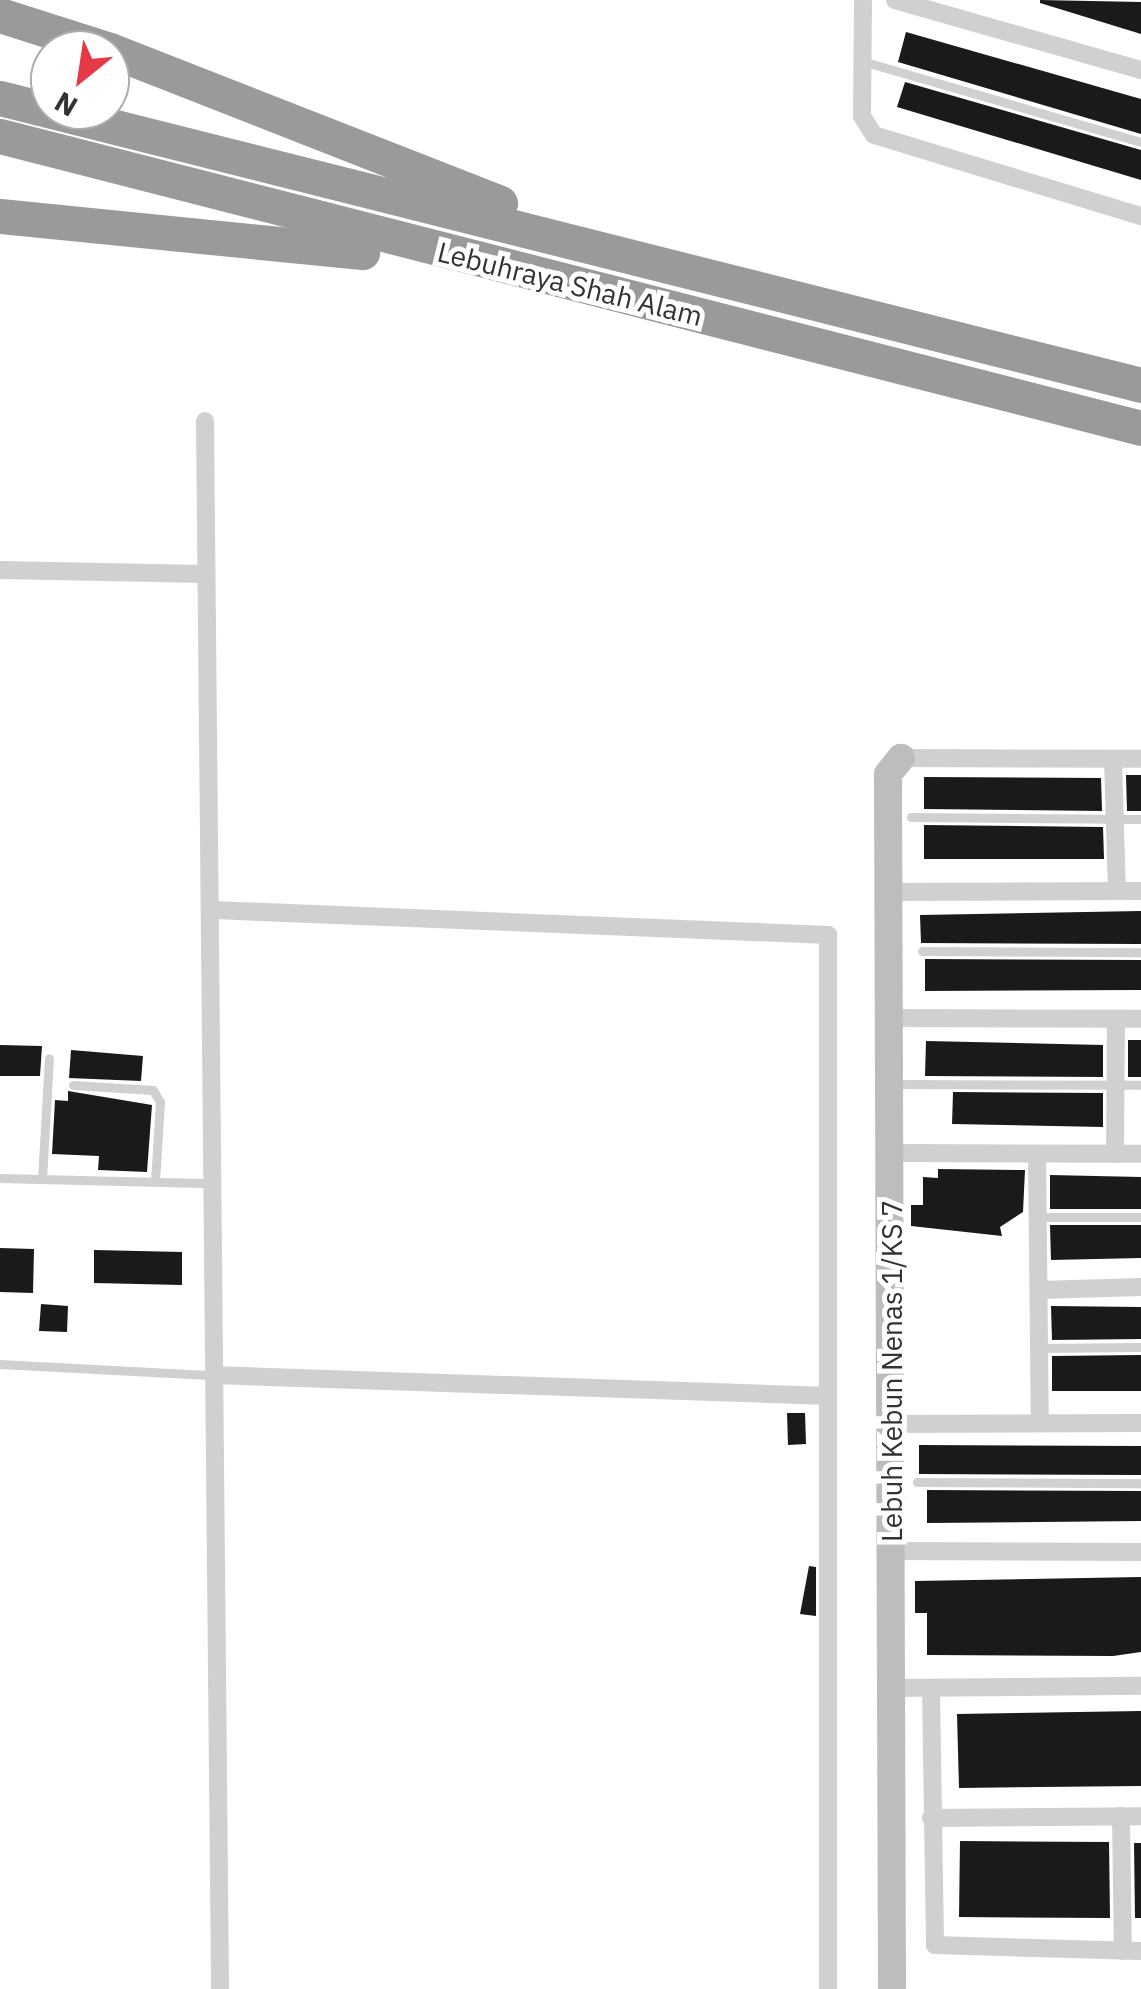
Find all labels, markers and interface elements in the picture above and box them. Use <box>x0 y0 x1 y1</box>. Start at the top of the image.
north arrow <box>30 30 130 130</box>
text: N <box>48 84 84 126</box>
street label: Lebuhraya Shah Alam <box>434 235 706 333</box>
street label: Lebuh Kebun Nenas 1/KS 7 <box>875 1200 909 1542</box>

